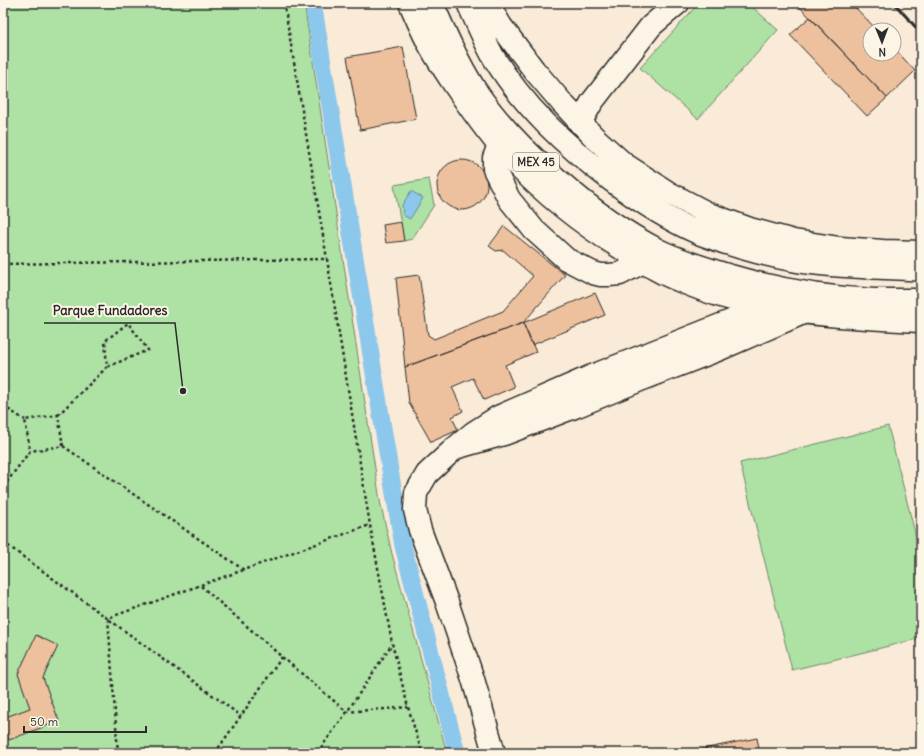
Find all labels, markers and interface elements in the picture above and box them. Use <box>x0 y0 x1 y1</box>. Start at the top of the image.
north arrow <box>862 22 902 62</box>
text: N <box>878 45 886 59</box>
road number: MEX 45 <box>513 153 559 171</box>
callout: Parque Fundadores <box>44 298 175 323</box>
text: Parque Fundadores <box>53 302 167 319</box>
scale bar <box>24 708 146 734</box>
text: 50 m <box>30 714 59 729</box>

